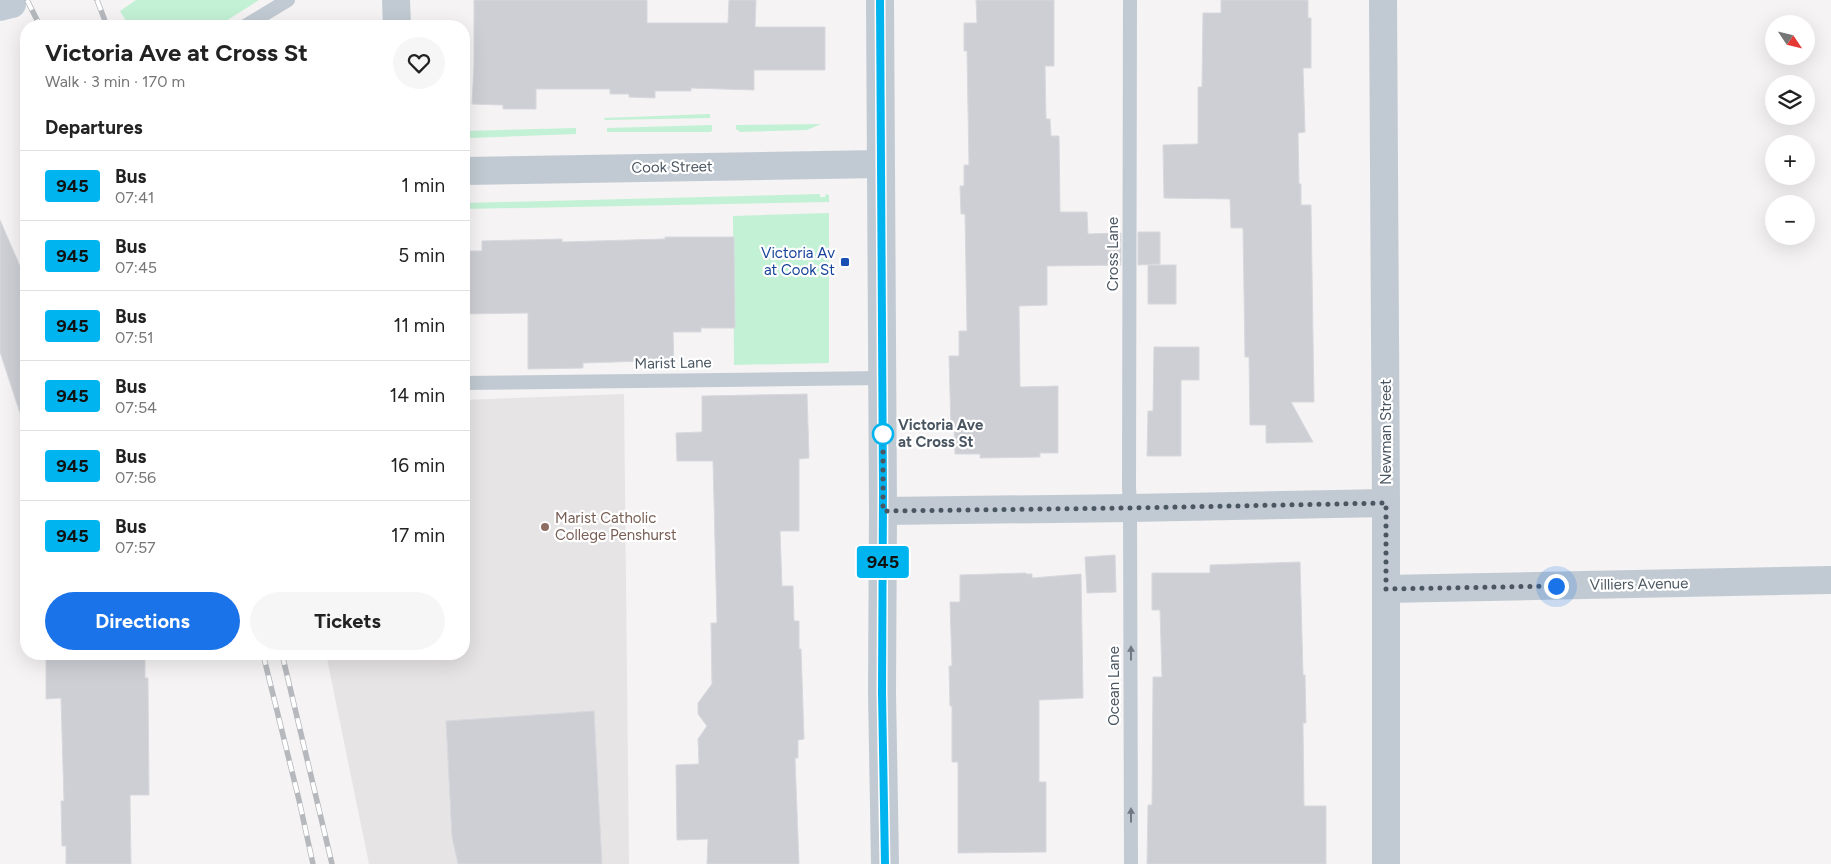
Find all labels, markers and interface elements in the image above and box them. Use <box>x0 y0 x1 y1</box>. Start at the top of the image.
north arrow <box>1765 15 1815 65</box>
map controls <box>1765 15 1815 245</box>
button: heart <box>393 37 445 89</box>
text: Victoria Ave at Cross St <box>45 38 308 67</box>
text: Walk · 3 min · 170 m <box>45 72 185 91</box>
button: layers <box>1765 75 1815 125</box>
text: Departures <box>45 116 143 139</box>
button: + <box>1765 135 1815 185</box>
street label: Cook Street <box>631 157 713 177</box>
text: Bus <box>115 165 146 188</box>
text: 1 min <box>401 174 445 197</box>
text: 945 <box>56 175 89 197</box>
text: 07:41 <box>115 188 154 207</box>
button: − <box>1765 195 1815 245</box>
street label: Cross Lane <box>1104 217 1122 291</box>
text: Bus <box>115 235 146 258</box>
text: 5 min <box>398 244 445 267</box>
place label: Victoria Av at Cook St <box>761 244 835 279</box>
text: 945 <box>56 245 89 267</box>
marker: Victoria Av at Cook St <box>839 256 851 268</box>
text: 07:45 <box>115 258 157 277</box>
text: Bus <box>115 305 146 328</box>
text: 11 min <box>393 314 445 337</box>
text: 945 <box>56 315 89 337</box>
text: 07:51 <box>115 328 154 347</box>
street label: Marist Lane <box>634 353 712 373</box>
text: Bus <box>115 375 146 398</box>
street label: Newman Street <box>1377 379 1395 485</box>
text: 14 min <box>389 384 445 407</box>
text: 945 <box>56 385 89 407</box>
text: 07:54 <box>115 398 157 417</box>
place label: Victoria Ave at Cross St <box>898 416 984 451</box>
marker: Victoria Ave at Cross St <box>872 423 894 445</box>
text: Bus <box>115 445 146 468</box>
text: 16 min <box>391 454 445 477</box>
text: 945 <box>56 455 89 477</box>
text: 07:56 <box>115 468 156 487</box>
place label: Marist Catholic College Penshurst <box>555 509 677 544</box>
text: Bus <box>115 515 146 538</box>
marker: Marist Catholic College Penshurst <box>539 521 551 533</box>
text: 17 min <box>391 524 445 547</box>
text: 945 <box>56 525 89 547</box>
text: 07:57 <box>115 538 156 557</box>
line badge: 945 <box>854 546 912 578</box>
text: 945 <box>867 551 899 573</box>
your location <box>1544 574 1569 599</box>
street label: Villiers Avenue <box>1590 574 1688 594</box>
button: Directions <box>45 592 240 650</box>
button: Tickets <box>250 592 445 650</box>
one-way arrow <box>1127 645 1135 661</box>
street label: Ocean Lane <box>1105 646 1123 726</box>
one-way arrow <box>1127 807 1135 823</box>

